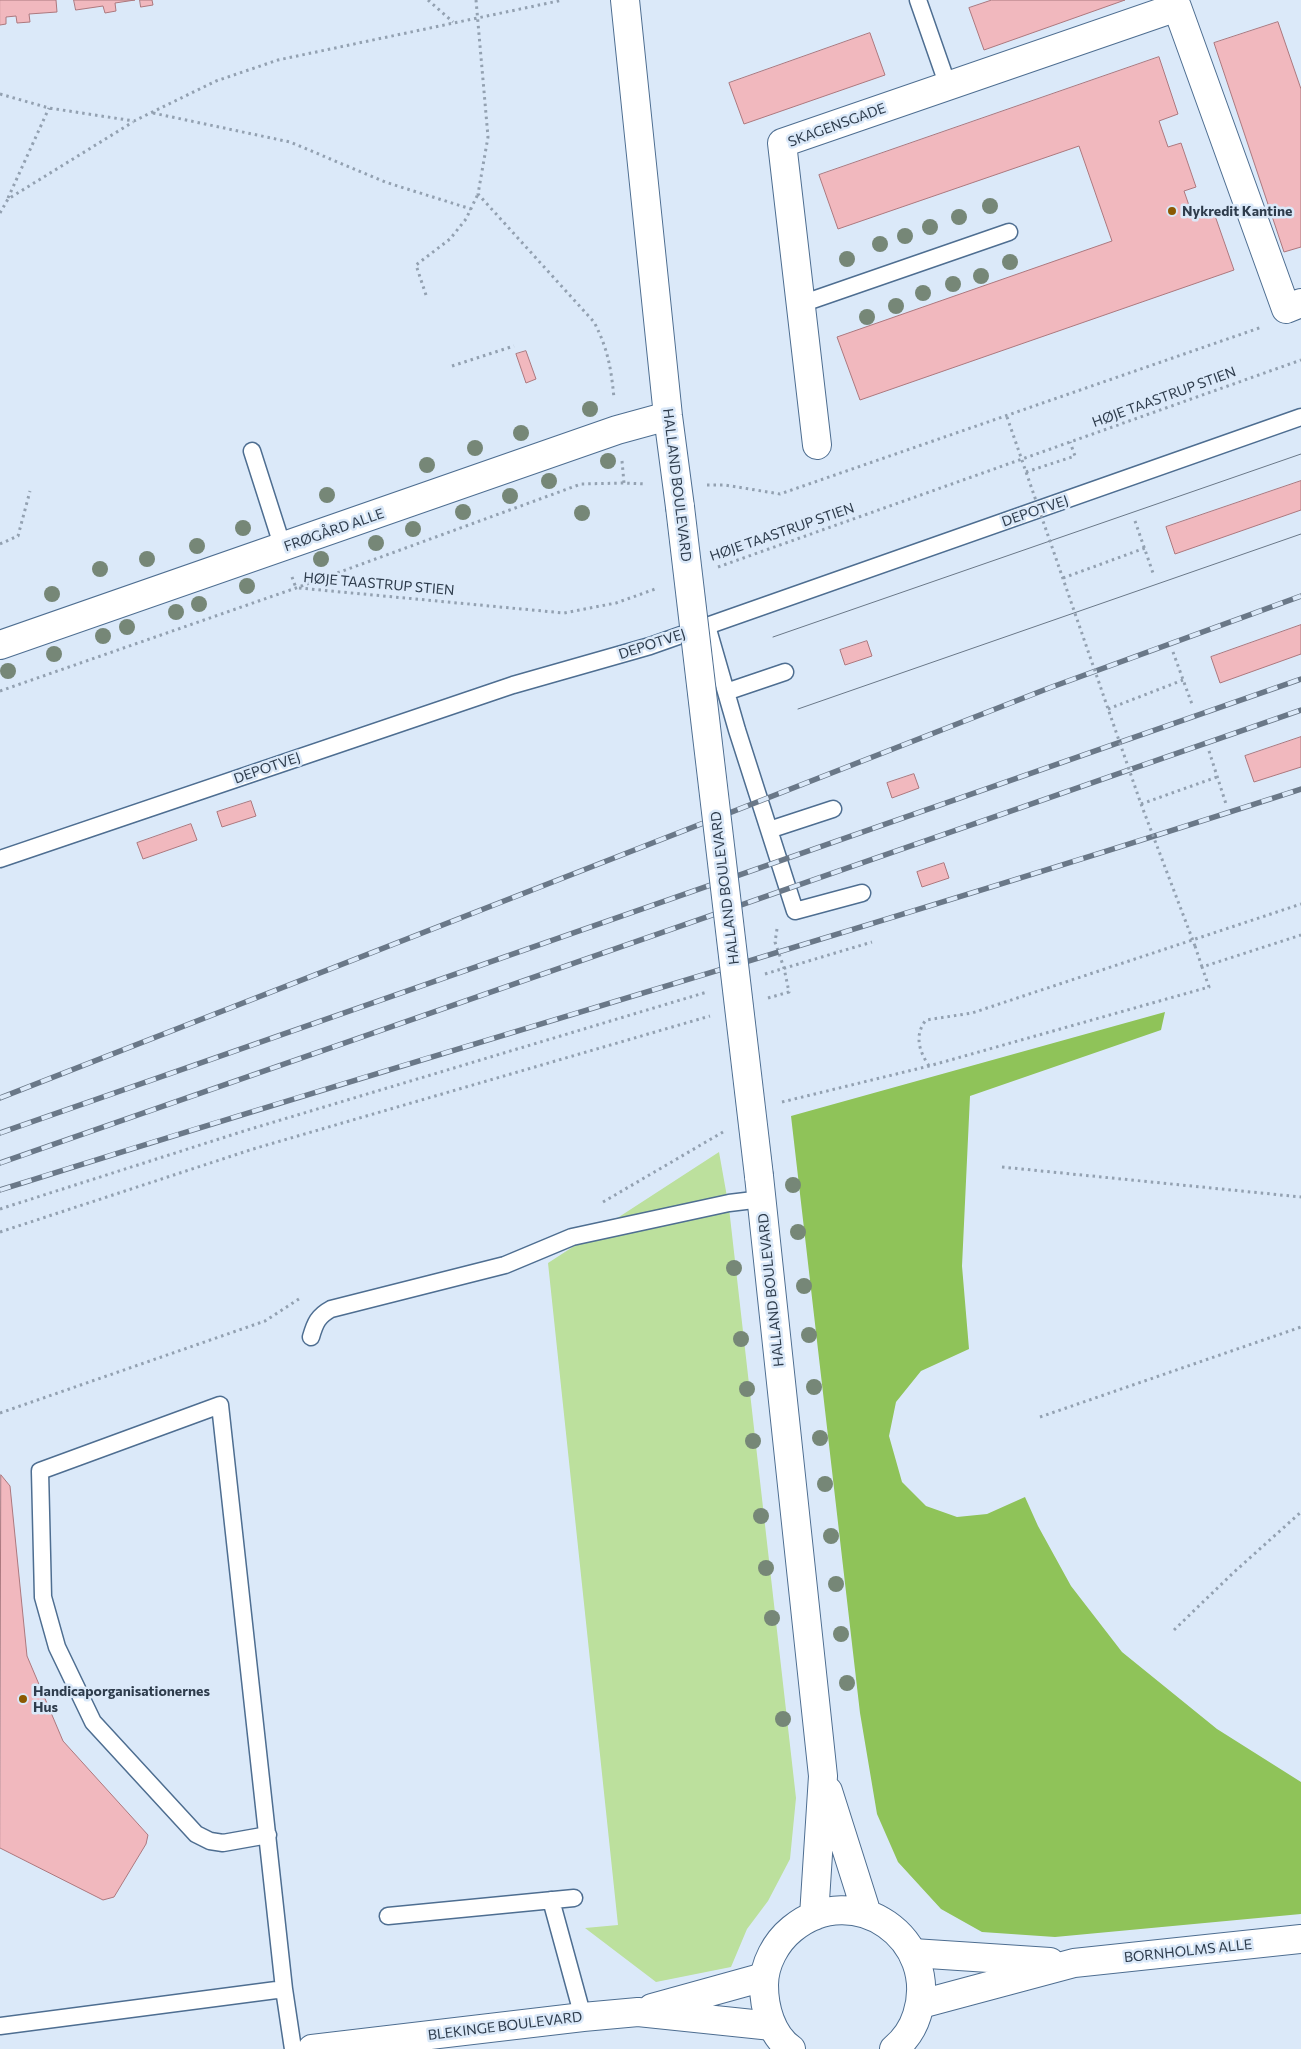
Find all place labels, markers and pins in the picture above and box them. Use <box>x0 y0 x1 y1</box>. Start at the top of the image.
place label: Nykredit Kantine <box>1182 203 1292 219</box>
marker: Nykredit Kantine <box>1166 205 1178 217</box>
place label: Handicaporganisationernes Hus <box>33 1683 210 1715</box>
marker: Handicaporganisationernes Hus <box>17 1693 29 1705</box>

